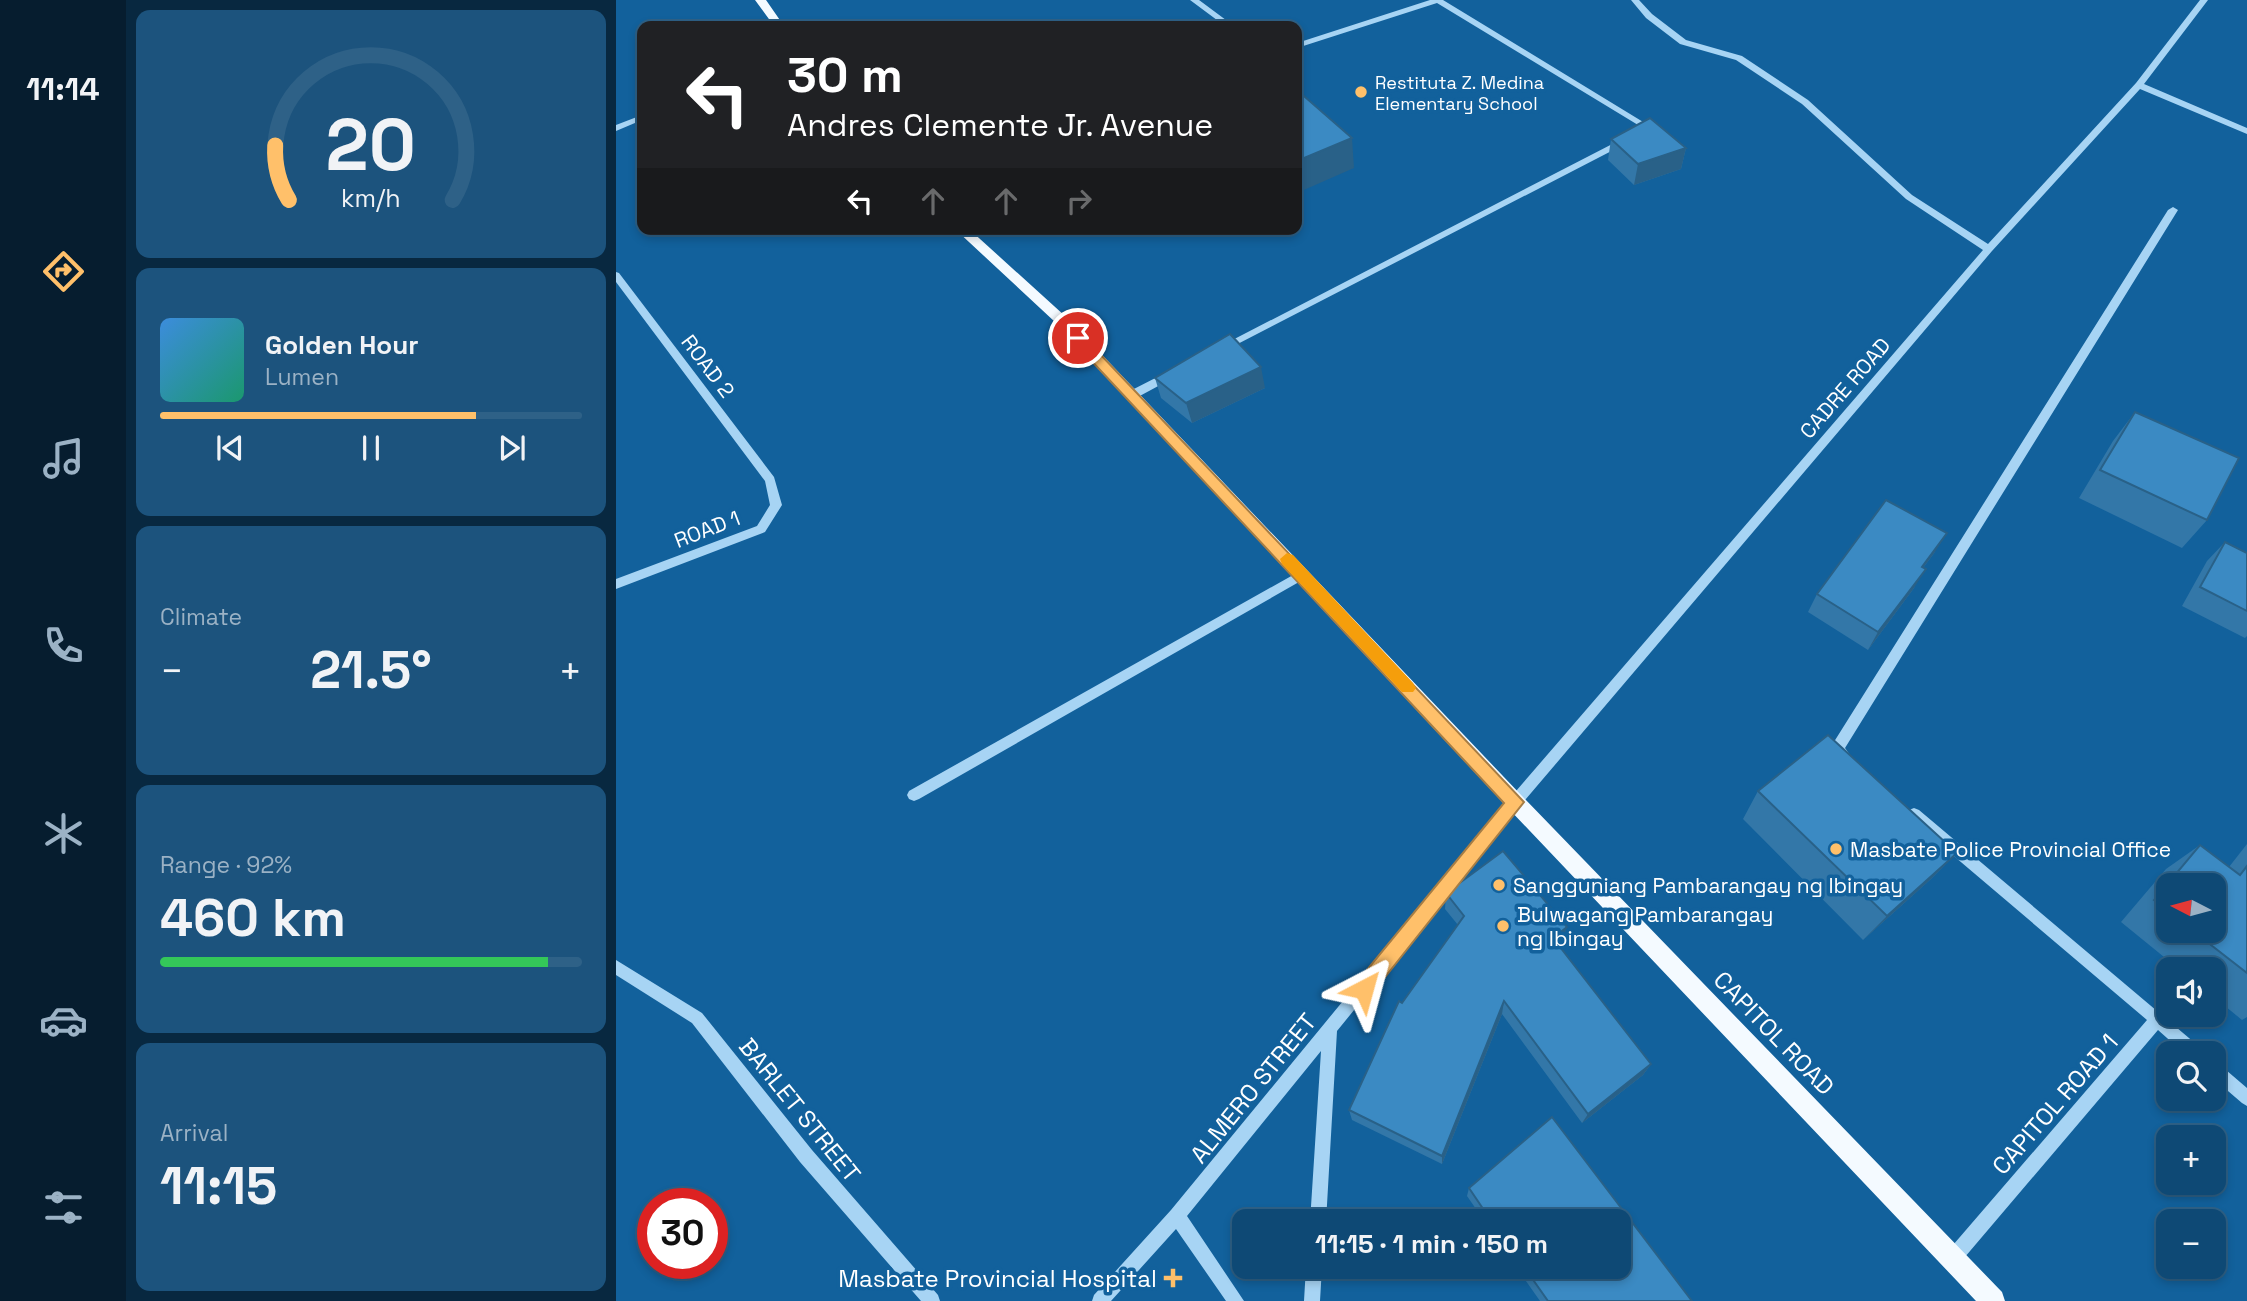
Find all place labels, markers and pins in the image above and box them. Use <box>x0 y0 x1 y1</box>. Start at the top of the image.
place label: Restituta Z. Medina Elementary School <box>1375 71 1544 115</box>
marker: Restituta Z. Medina Elementary School <box>1353 84 1369 100</box>
pin <box>1048 308 1108 368</box>
place label: Masbate Police Provincial Office <box>1850 836 2171 863</box>
marker: Masbate Police Provincial Office <box>1828 841 1844 857</box>
place label: Sangguniang Pambarangay ng Ibingay <box>1513 872 1903 899</box>
marker: Sangguniang Pambarangay ng Ibingay <box>1491 877 1507 893</box>
place label: Bulwagang Pambarangay ng Ibingay <box>1517 901 1773 952</box>
marker: Bulwagang Pambarangay ng Ibingay <box>1495 918 1511 934</box>
place label: Masbate Provincial Hospital <box>838 1263 1157 1294</box>
marker: Masbate Provincial Hospital <box>1163 1268 1183 1288</box>

